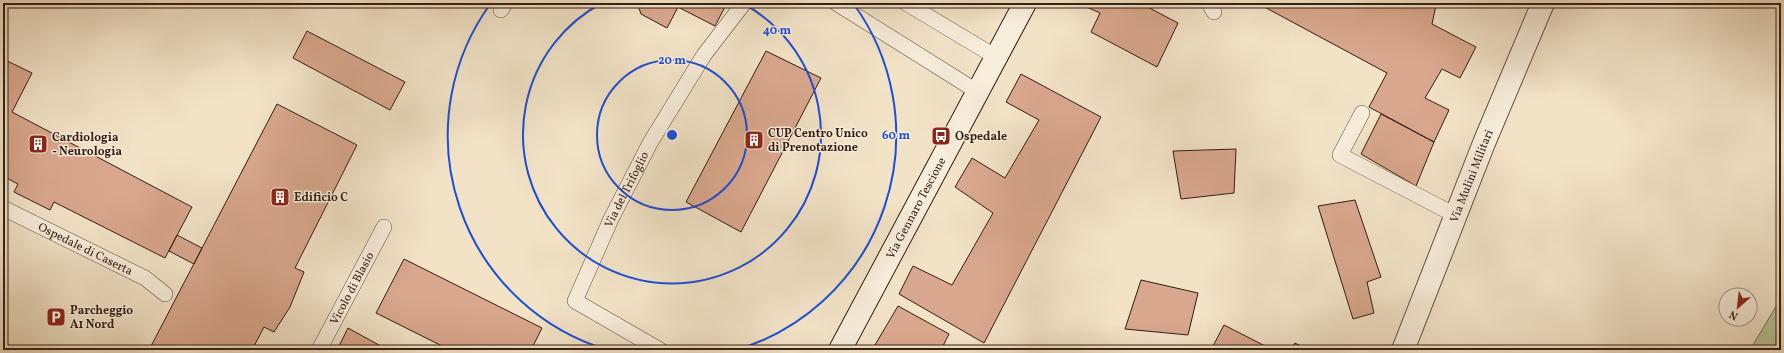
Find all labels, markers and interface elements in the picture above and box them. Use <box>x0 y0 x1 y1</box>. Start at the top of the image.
text: 40 m <box>763 23 792 39</box>
text: 20 m <box>658 53 686 69</box>
bus stop icon: Ospedale <box>930 125 952 147</box>
place label: CUP Centro Unico di Prenotazione <box>768 126 868 156</box>
street label: Via Mulini Militari <box>1447 127 1498 225</box>
centre of rings <box>665 128 679 142</box>
text: 60 m <box>882 128 910 144</box>
building icon: CUP Centro Unico di Prenotazione <box>743 129 765 151</box>
place label: Ospedale <box>955 129 1007 145</box>
place label: Cardiologia - Neurologia <box>52 130 122 160</box>
building icon: Cardiologia - Neurologia <box>27 133 49 155</box>
street label: Via del Trifoglio <box>601 149 653 230</box>
street label: Via Gennaro Tescione <box>883 154 950 262</box>
building icon: Edificio C <box>269 186 291 208</box>
place label: Edificio C <box>294 190 348 206</box>
street label: Ospedale di Caserta <box>35 219 135 280</box>
street label: Vicolo di Blasio <box>327 249 378 328</box>
north arrow <box>1718 287 1758 327</box>
place label: Parcheggio A1 Nord <box>70 303 133 333</box>
parking icon: Parcheggio A1 Nord <box>45 306 67 328</box>
text: N <box>1727 306 1741 323</box>

